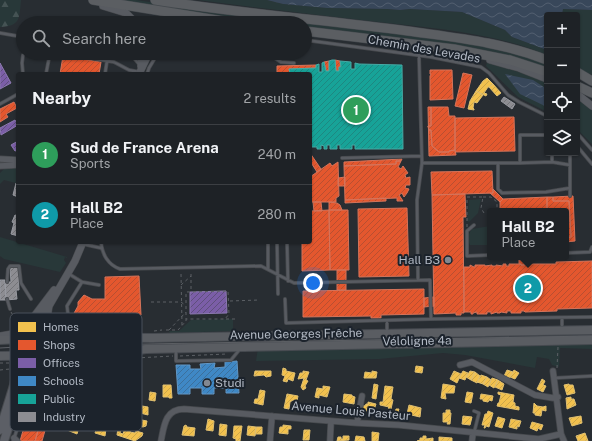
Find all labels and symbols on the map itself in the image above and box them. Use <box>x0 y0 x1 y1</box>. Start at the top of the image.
street label: Chemin des Levades <box>367 32 481 66</box>
pin: 1 <box>343 95 369 125</box>
place label: Hall B3 <box>399 253 440 267</box>
marker: Hall B3 <box>443 255 453 265</box>
your location <box>303 273 323 293</box>
pin: 2 <box>515 273 541 303</box>
legend <box>10 313 142 431</box>
text: Homes <box>43 321 79 333</box>
street label: Avenue Georges Frêche <box>230 326 363 342</box>
street label: Véloligne 4a <box>382 333 452 349</box>
text: Shops <box>43 339 75 351</box>
text: Offices <box>43 357 80 369</box>
text: Schools <box>43 375 84 387</box>
place label: Studi <box>215 376 245 390</box>
marker: Studi <box>202 378 212 388</box>
text: Public <box>43 393 75 405</box>
street label: Avenue Louis Pasteur <box>291 399 411 423</box>
text: Industry <box>43 411 86 423</box>

